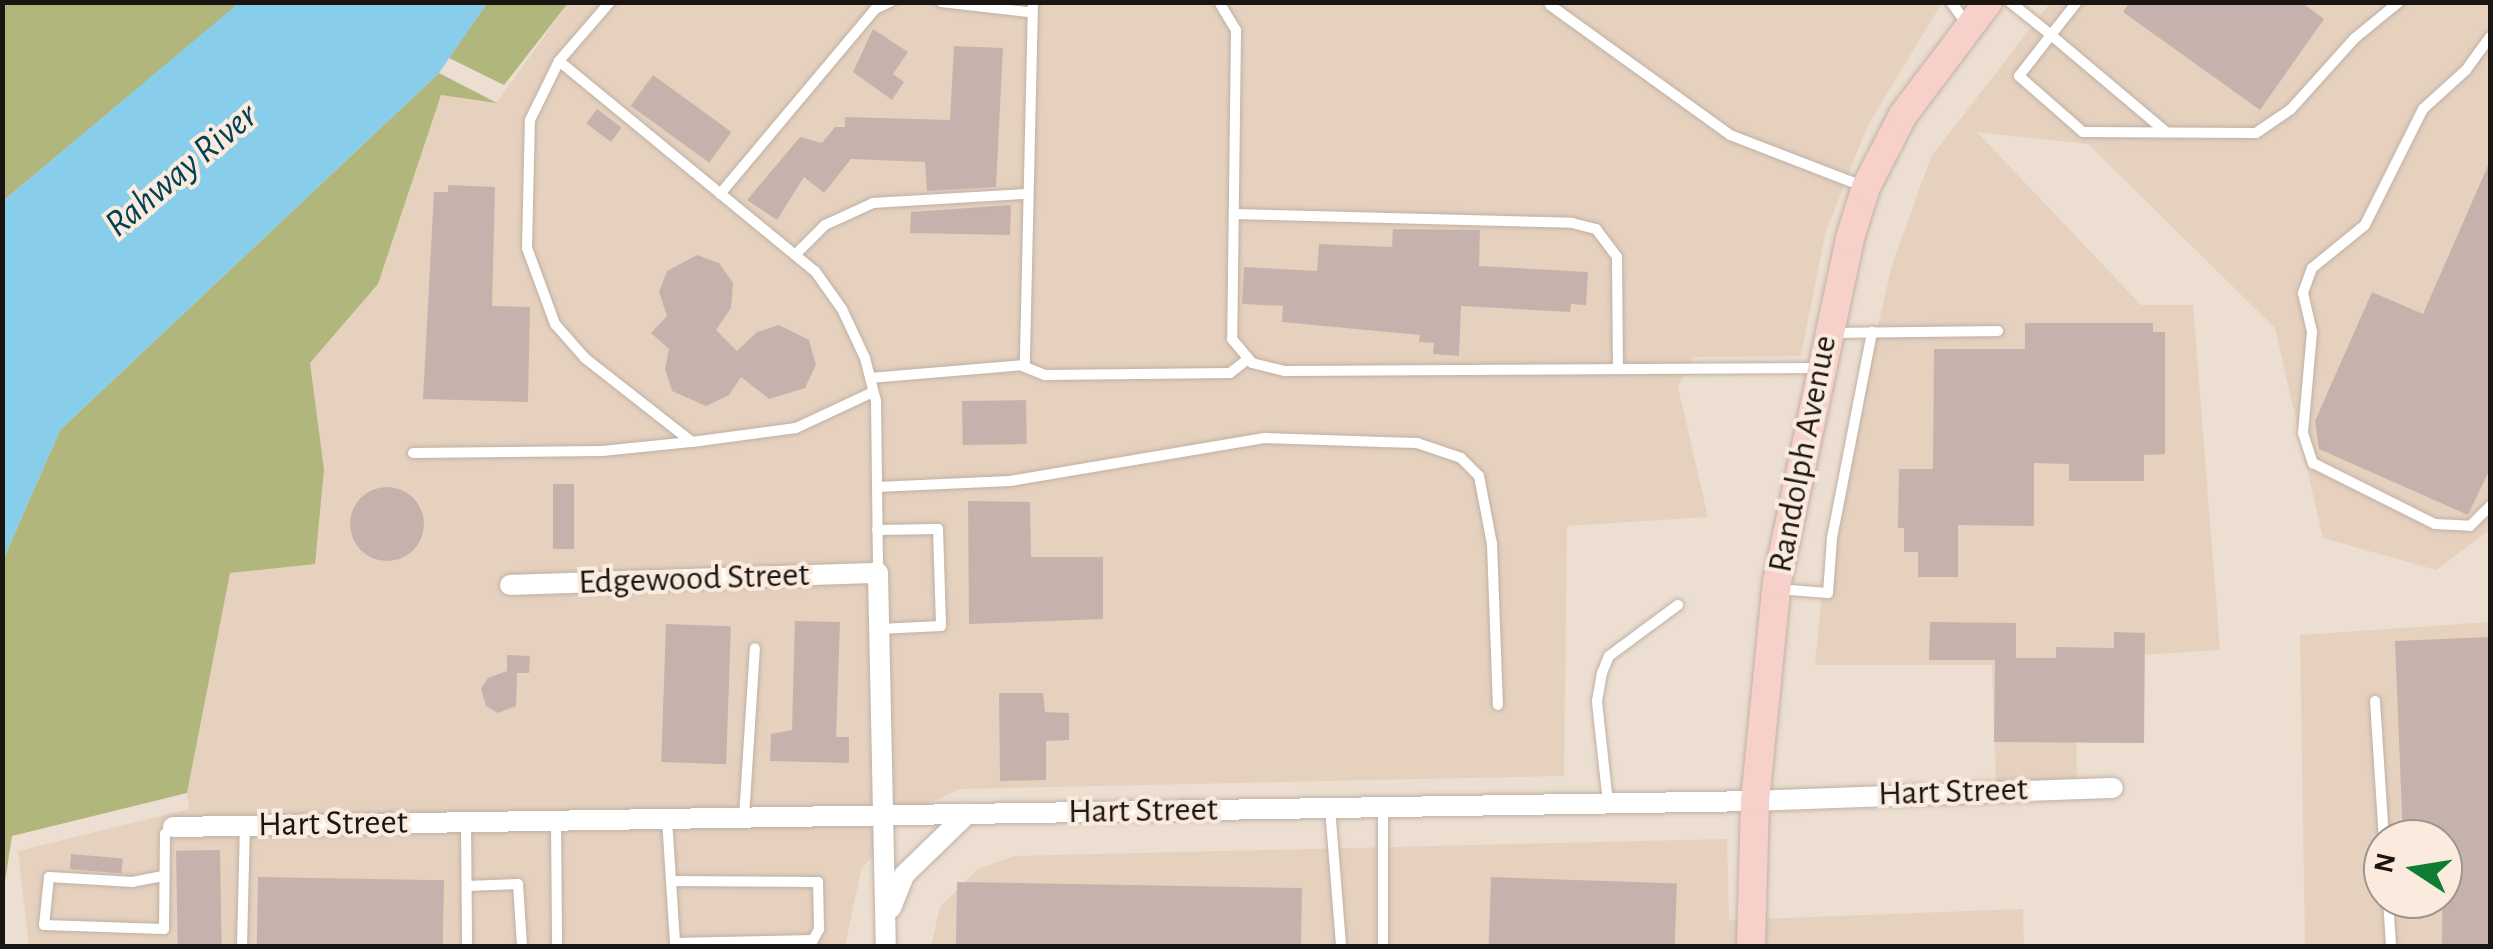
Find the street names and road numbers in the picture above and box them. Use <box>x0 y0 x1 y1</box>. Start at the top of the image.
street label: Randolph Avenue <box>1759 332 1847 576</box>
street label: Edgewood Street <box>578 554 810 604</box>
street label: Hart Street <box>1877 768 2029 816</box>
street label: Hart Street <box>1068 789 1218 833</box>
street label: Hart Street <box>258 802 408 846</box>

